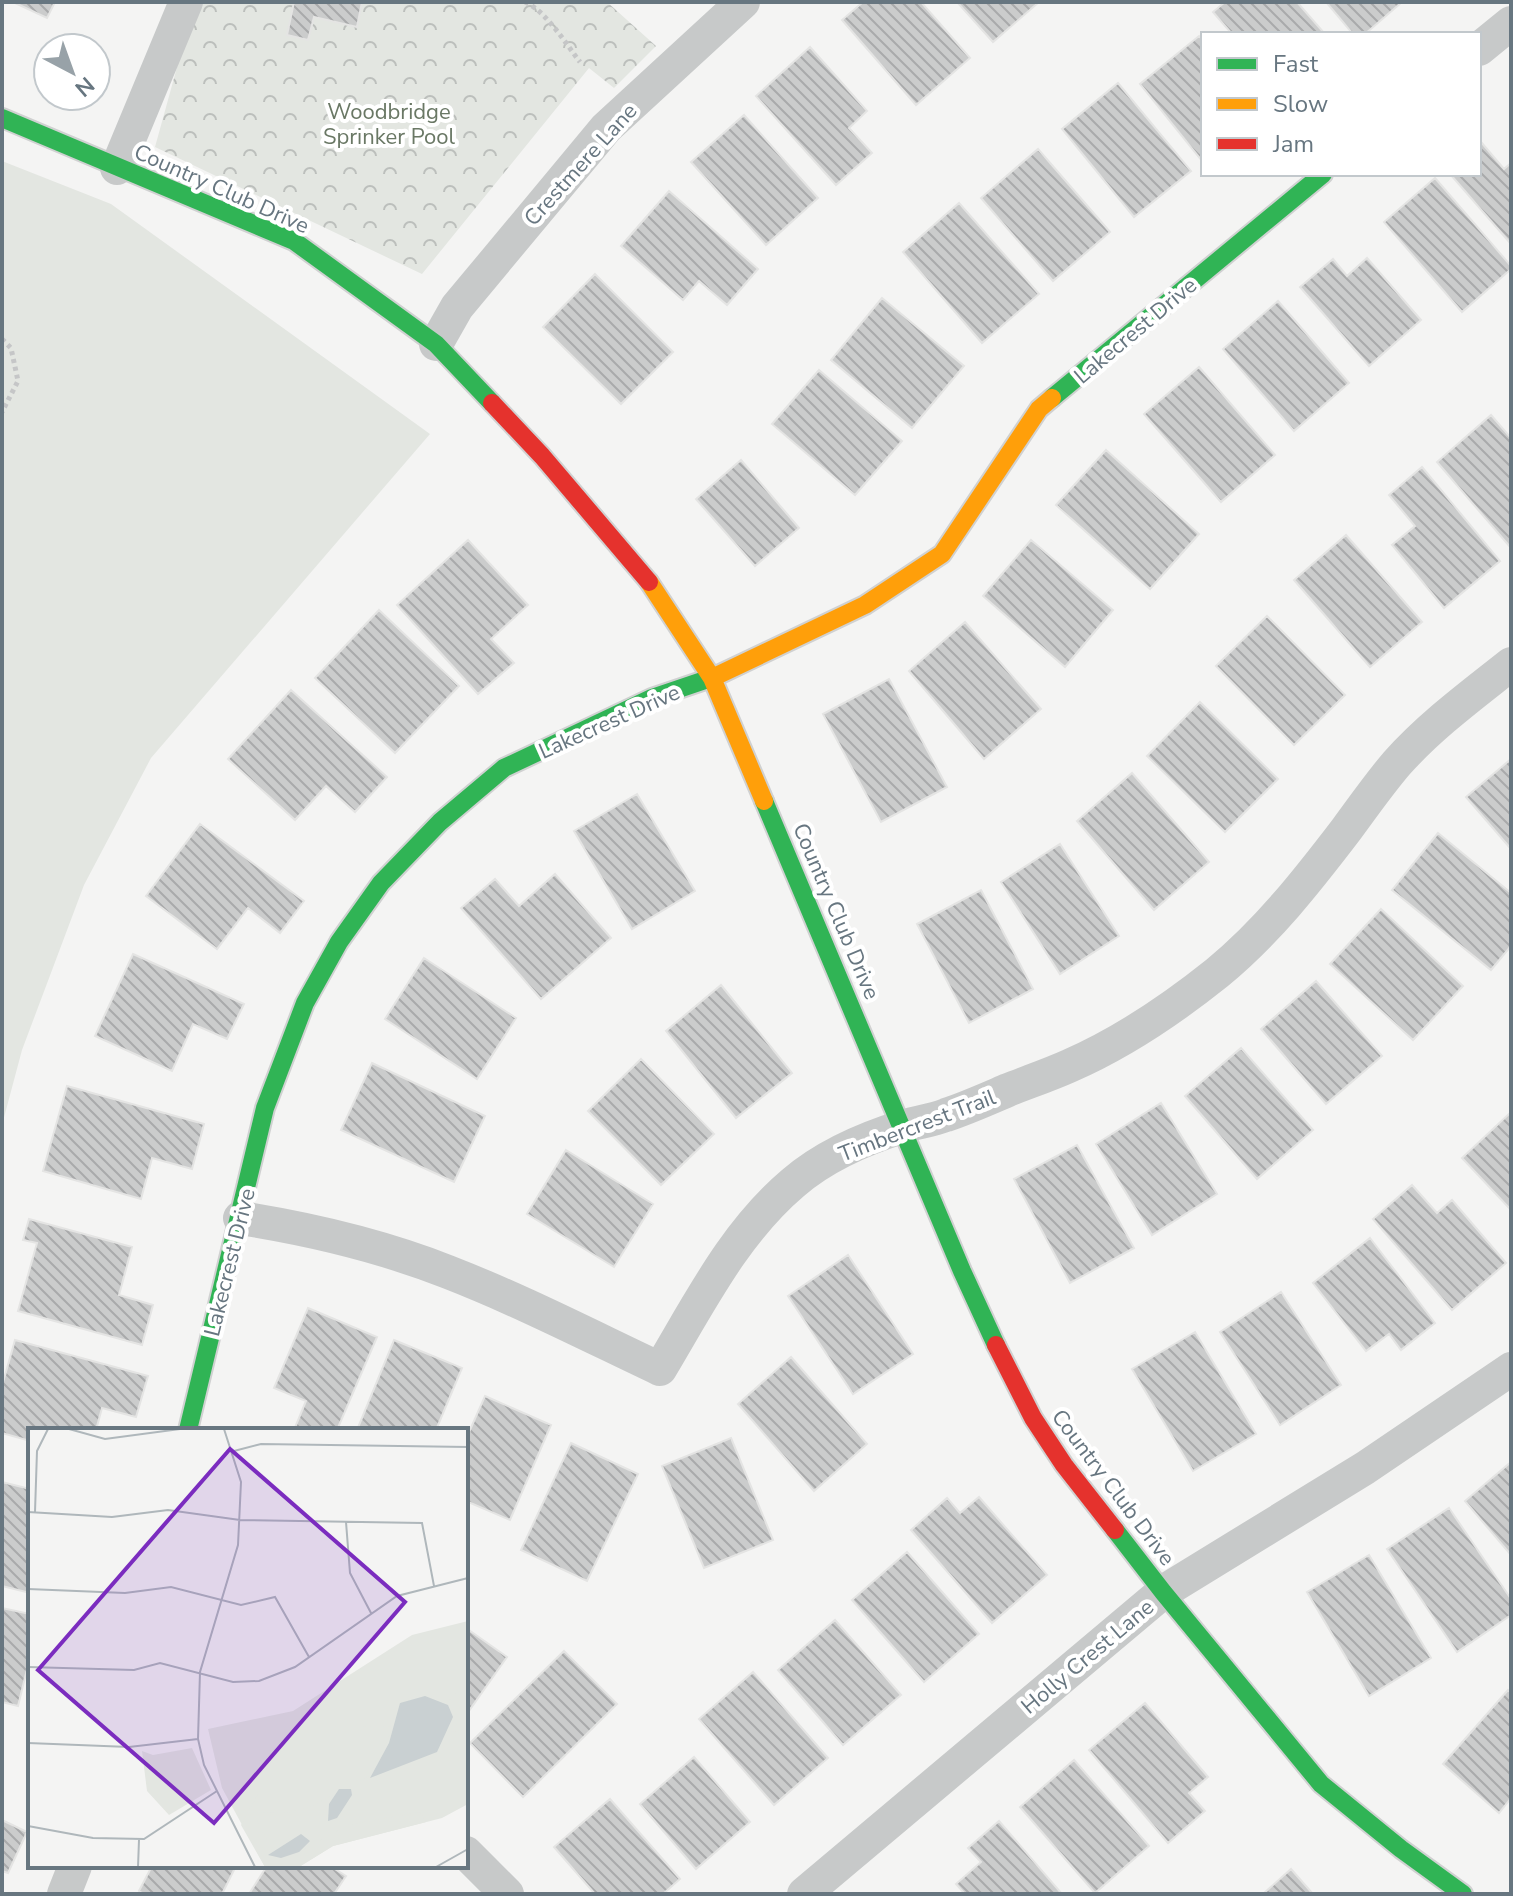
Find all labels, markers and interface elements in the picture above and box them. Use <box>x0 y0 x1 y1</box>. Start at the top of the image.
north arrow <box>32 32 112 112</box>
legend <box>1201 32 1481 176</box>
text: Fast <box>1273 48 1319 80</box>
text: N <box>68 70 101 103</box>
text: Slow <box>1273 88 1328 120</box>
park label: Woodbridge Sprinker Pool <box>323 97 456 152</box>
street label: Crestmere Lane <box>517 97 644 233</box>
text: Jam <box>1272 128 1314 160</box>
street label: Country Club Drive <box>129 137 314 241</box>
street label: Lakecrest Drive <box>1068 271 1203 391</box>
street label: Lakecrest Drive <box>534 677 685 766</box>
street label: Country Club Drive <box>785 819 887 1004</box>
street label: Timbercrest Trail <box>835 1082 1000 1170</box>
street label: Lakecrest Drive <box>197 1185 263 1339</box>
street label: Country Club Drive <box>1044 1403 1182 1572</box>
inset map <box>28 1428 468 1868</box>
street label: Holly Crest Lane <box>1015 1592 1160 1721</box>

